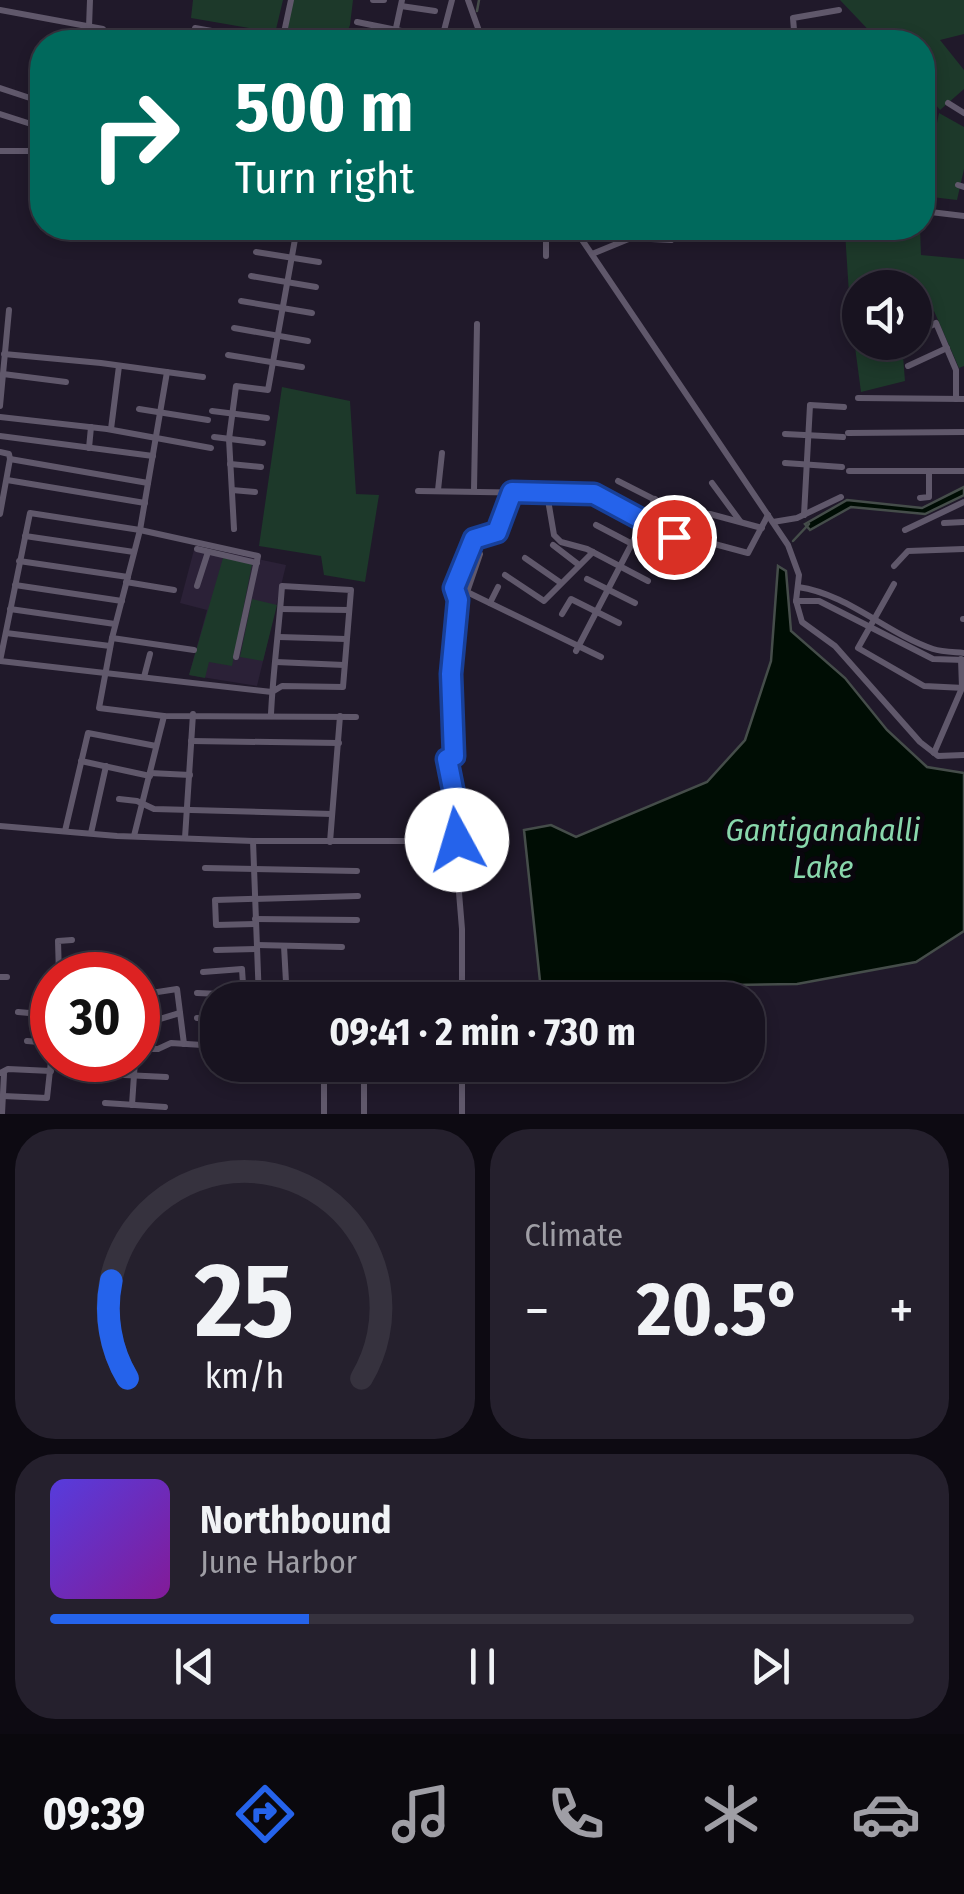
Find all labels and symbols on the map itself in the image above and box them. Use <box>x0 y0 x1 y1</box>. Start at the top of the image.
pin <box>632 495 717 580</box>
position arrow <box>405 788 509 892</box>
water label: Gantiganahalli Lake <box>726 811 920 886</box>
speed limit sign: 30 <box>30 952 160 1082</box>

